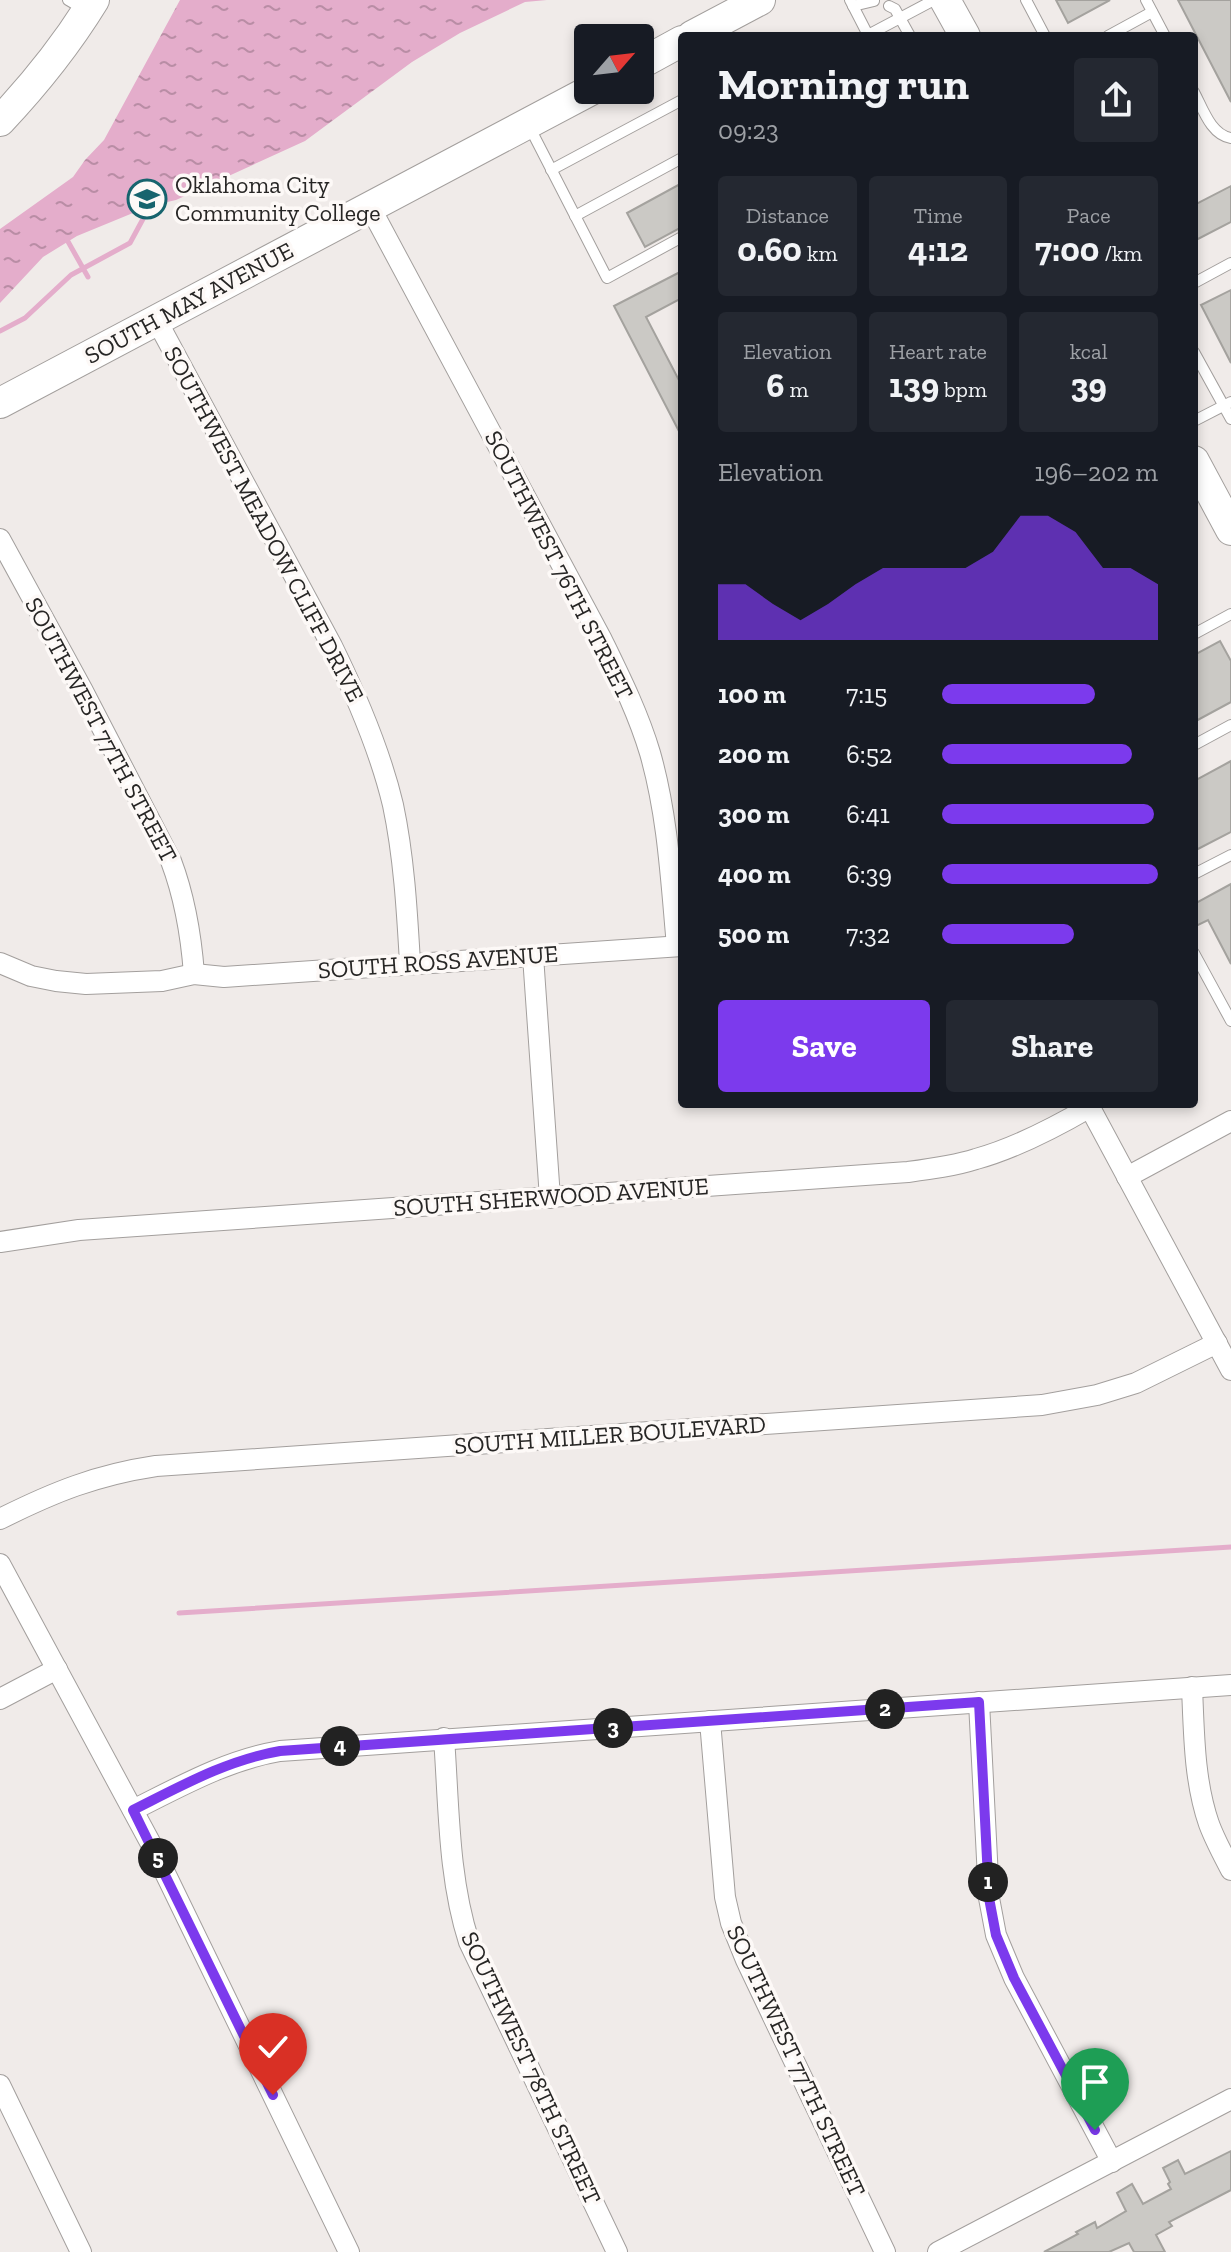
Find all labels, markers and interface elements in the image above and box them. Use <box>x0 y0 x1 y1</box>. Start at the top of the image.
north arrow <box>574 24 654 104</box>
map controls <box>574 24 654 104</box>
text: Morning run <box>718 57 969 110</box>
button: share <box>1074 58 1158 142</box>
text: 09:23 <box>718 114 779 146</box>
place label: Oklahoma City Community College <box>175 170 381 227</box>
school or university icon: Oklahoma City Community College <box>126 178 168 220</box>
text: Distance <box>746 202 829 229</box>
text: Time <box>913 202 963 229</box>
text: Pace <box>1067 202 1110 229</box>
text: 0.60 <box>737 229 802 270</box>
text: 4:12 <box>908 229 968 270</box>
text: 7:00 <box>1035 229 1099 270</box>
street label: SOUTH MAY AVENUE <box>80 235 298 370</box>
text: km <box>802 240 837 267</box>
text: /km <box>1099 240 1142 267</box>
text: Elevation <box>743 338 832 365</box>
text: Heart rate <box>889 338 987 365</box>
text: kcal <box>1070 338 1108 365</box>
street label: SOUTHWEST MEADOW CLIFF DRIVE <box>158 341 371 706</box>
text: 6 <box>766 365 784 406</box>
text: 139 <box>889 365 939 406</box>
text: 39 <box>1071 365 1107 406</box>
text: m <box>784 376 808 403</box>
text: bpm <box>939 376 987 403</box>
street label: SOUTHWEST 76TH STREET <box>479 426 640 704</box>
text: Elevation <box>718 456 823 488</box>
text: 196–202 m <box>1034 456 1158 488</box>
street label: SOUTHWEST 77TH STREET <box>19 592 184 867</box>
text: 100 m <box>718 678 786 710</box>
text: 7:15 <box>846 678 887 710</box>
text: 200 m <box>718 738 790 770</box>
text: 6:52 <box>846 738 892 770</box>
text: 300 m <box>718 798 789 830</box>
text: 6:41 <box>846 798 890 830</box>
text: 400 m <box>718 858 790 890</box>
text: 6:39 <box>846 858 892 890</box>
text: 500 m <box>718 918 789 950</box>
text: 7:32 <box>846 918 890 950</box>
street label: SOUTH ROSS AVENUE <box>317 939 559 984</box>
button: Save <box>718 1000 930 1092</box>
button: Share <box>946 1000 1158 1092</box>
street label: SOUTH SHERWOOD AVENUE <box>392 1171 710 1222</box>
street label: SOUTH MILLER BOULEVARD <box>453 1409 767 1460</box>
pin: 2 <box>865 1689 905 1729</box>
text: 2 <box>879 1695 891 1722</box>
pin: 3 <box>593 1708 633 1748</box>
text: 3 <box>607 1714 619 1741</box>
pin: 4 <box>320 1726 360 1766</box>
text: 4 <box>334 1732 346 1759</box>
pin: 5 <box>138 1838 178 1878</box>
text: 5 <box>152 1844 164 1871</box>
pin: 1 <box>968 1862 1008 1902</box>
text: 1 <box>984 1868 992 1895</box>
street label: SOUTHWEST 77TH STREET <box>721 1920 872 2201</box>
street label: SOUTHWEST 78TH STREET <box>455 1927 608 2209</box>
pin <box>239 2013 307 2095</box>
icon: check <box>251 2025 295 2069</box>
pin <box>1061 2048 1129 2130</box>
icon: arrive <box>1073 2060 1117 2104</box>

